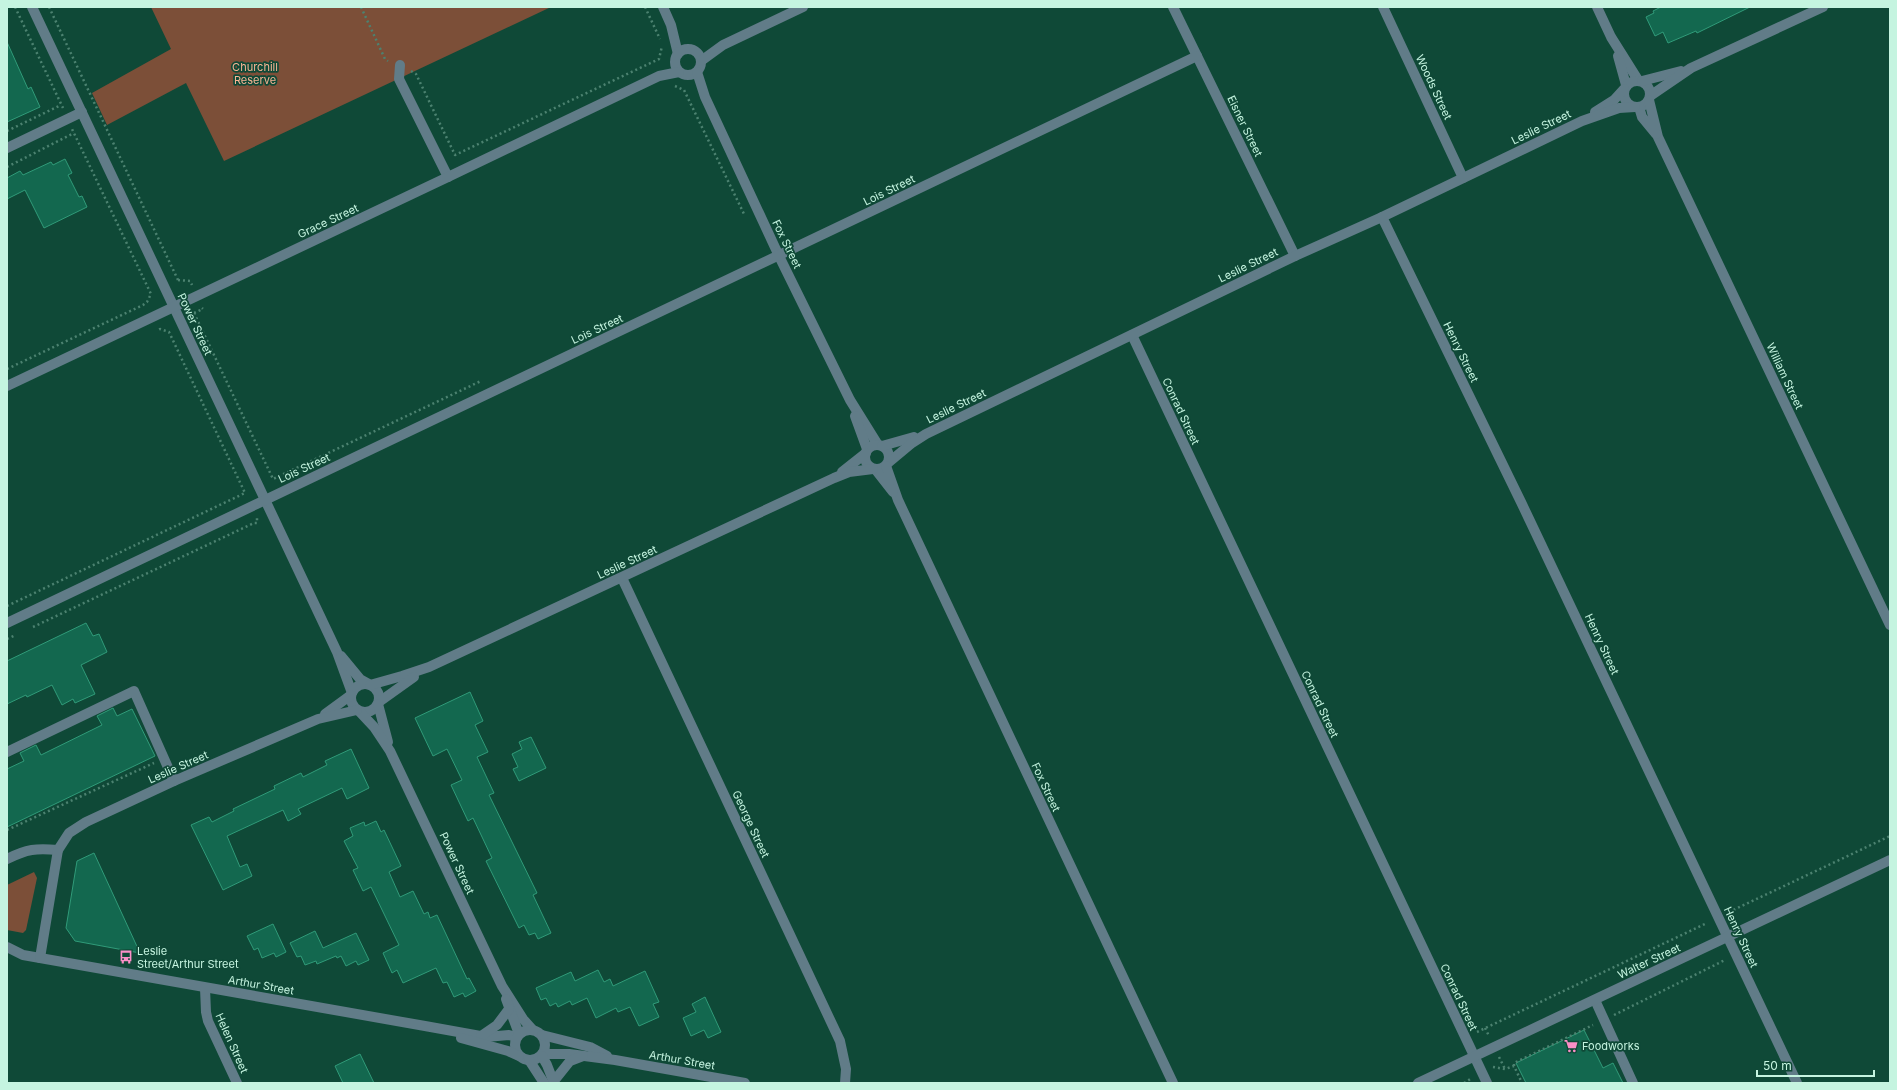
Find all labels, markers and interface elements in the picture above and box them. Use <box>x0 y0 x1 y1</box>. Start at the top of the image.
street label: Woods Street <box>1413 52 1455 122</box>
park label: Churchill Reserve <box>232 60 278 87</box>
street label: Eisner Street <box>1224 93 1266 159</box>
street label: Leslie Street <box>1509 106 1573 147</box>
street label: Lois Street <box>861 171 917 208</box>
street label: Grace Street <box>295 201 361 241</box>
street label: Fox Street <box>769 217 805 271</box>
street label: Leslie Street <box>1216 244 1280 285</box>
street label: Power Street <box>175 291 216 358</box>
street label: Lois Street <box>569 311 625 347</box>
street label: Henry Street <box>1440 319 1482 385</box>
street label: William Street <box>1764 341 1807 412</box>
street label: Conrad Street <box>1159 375 1203 447</box>
street label: Leslie Street <box>924 385 988 426</box>
street label: Lois Street <box>276 450 332 486</box>
street label: Leslie Street <box>595 542 659 582</box>
street label: Henry Street <box>1582 611 1622 677</box>
street label: Conrad Street <box>1298 668 1342 740</box>
street label: Leslie Street <box>146 747 211 786</box>
street label: Fox Street <box>1029 760 1064 814</box>
street label: George Street <box>729 788 773 860</box>
street label: Power Street <box>437 830 478 897</box>
street label: Henry Street <box>1721 904 1761 970</box>
street label: Walter Street <box>1615 940 1683 982</box>
place label: Leslie Street/Arthur Street <box>137 944 239 971</box>
bus stop icon: Leslie Street/Arthur Street <box>118 949 134 965</box>
street label: Conrad Street <box>1437 961 1481 1033</box>
street label: Arthur Street <box>227 972 295 998</box>
street label: Helen Street <box>213 1011 252 1076</box>
supermarket icon: Foodworks <box>1563 1038 1579 1054</box>
place label: Foodworks <box>1582 1039 1640 1053</box>
street label: Arthur Street <box>648 1047 716 1073</box>
scale bar <box>1757 1052 1874 1078</box>
text: 50 m <box>1763 1058 1792 1073</box>

